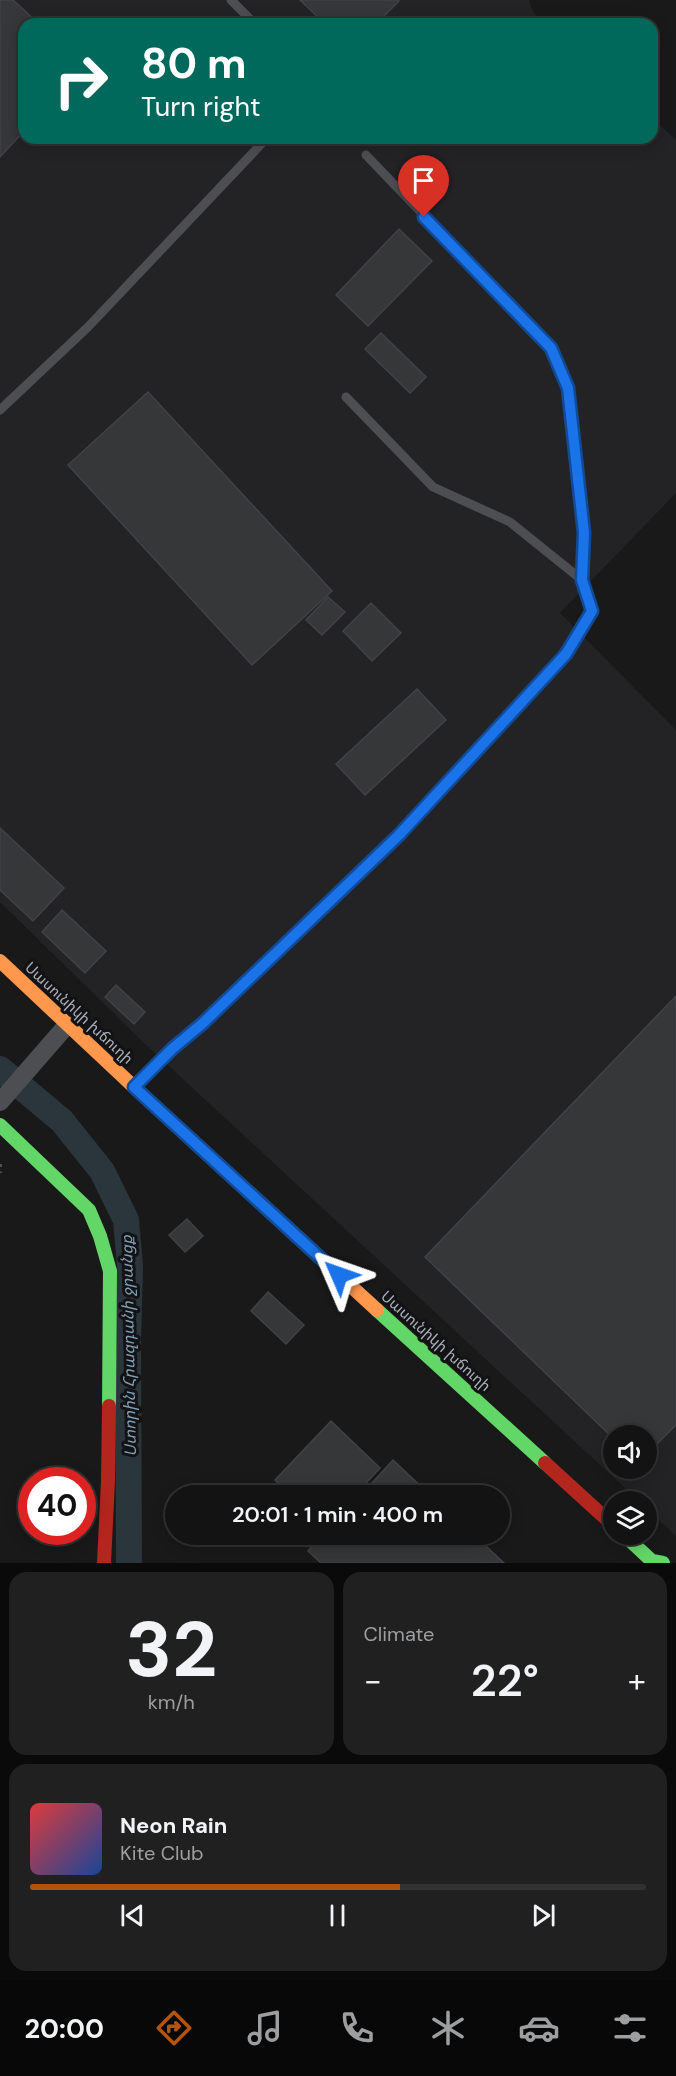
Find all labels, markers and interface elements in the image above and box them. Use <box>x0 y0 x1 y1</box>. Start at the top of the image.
text: 80 m <box>141 36 247 91</box>
icon: right <box>42 42 120 120</box>
text: Turn right <box>141 89 261 124</box>
pin <box>398 155 449 217</box>
icon: arrive <box>407 164 440 197</box>
street label: Սասունիկի խճուղի <box>20 957 138 1069</box>
water label: Ստորին Հրազդանի ջրանցք <box>116 1234 141 1457</box>
position arrow <box>307 1243 371 1307</box>
street label: Սասունիկի խճուղի <box>377 1286 495 1396</box>
map controls <box>603 1425 657 1545</box>
button: sound <box>603 1425 657 1479</box>
speed limit sign: 40 <box>18 1467 96 1545</box>
button: layers <box>603 1491 657 1545</box>
text: 20:01 · 1 min · 400 m <box>232 1500 443 1529</box>
text: 32 <box>125 1599 217 1700</box>
text: Climate <box>364 1621 434 1647</box>
text: 22° <box>471 1651 539 1710</box>
text: − <box>364 1659 382 1702</box>
text: + <box>628 1659 646 1702</box>
text: km/h <box>148 1689 195 1715</box>
text: Neon Rain <box>120 1811 227 1840</box>
text: Kite Club <box>120 1840 204 1866</box>
icon: previous <box>116 1899 149 1932</box>
icon: pause <box>321 1899 354 1932</box>
icon: next <box>527 1899 560 1932</box>
icon: directions <box>153 2007 195 2049</box>
icon: music <box>244 2007 286 2049</box>
icon: phone <box>336 2007 378 2049</box>
icon: climate <box>427 2007 469 2049</box>
icon: car <box>518 2007 560 2049</box>
icon: filters <box>609 2007 651 2049</box>
text: 20:00 <box>25 2011 104 2046</box>

